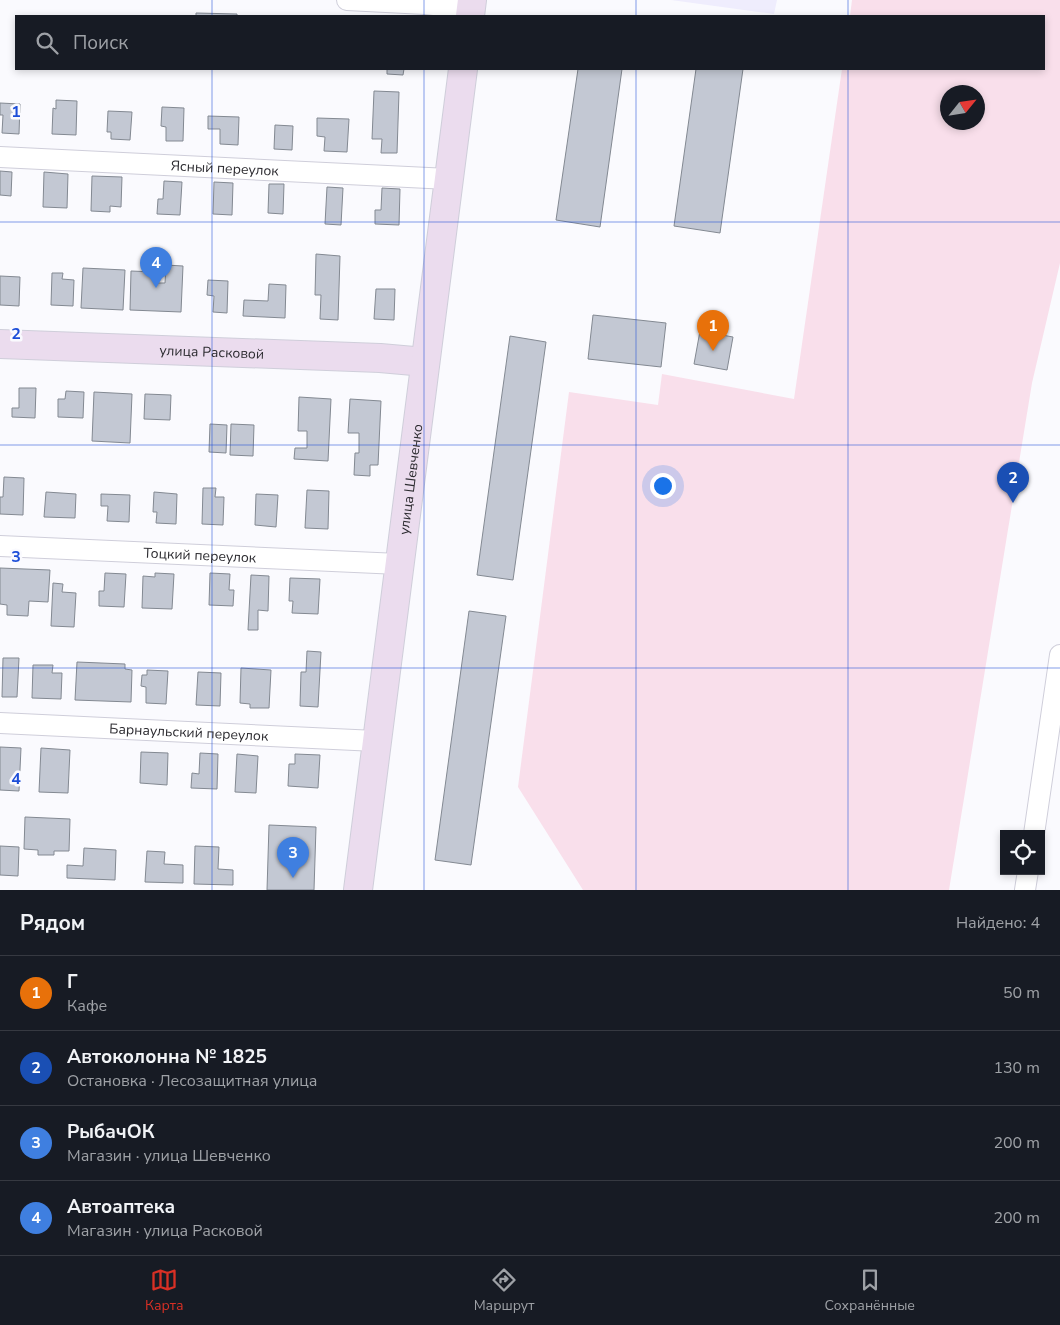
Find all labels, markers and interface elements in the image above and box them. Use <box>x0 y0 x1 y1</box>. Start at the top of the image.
search box <box>15 15 1045 70</box>
icon: search <box>33 29 61 57</box>
text: Поиск <box>73 30 128 56</box>
north arrow <box>940 85 985 130</box>
text: 1 <box>11 101 21 123</box>
street label: Ясный переулок <box>170 156 280 180</box>
pin: 4 <box>140 247 172 288</box>
pin: 1 <box>697 310 729 351</box>
text: 2 <box>11 323 21 345</box>
street label: улица Расковой <box>159 340 265 363</box>
street label: улица Шевченко <box>394 423 427 536</box>
pin: 2 <box>997 462 1029 503</box>
your location <box>650 473 676 499</box>
street label: Тоцкий переулок <box>143 543 257 567</box>
text: 3 <box>11 546 21 568</box>
street label: Барнаульский переулок <box>109 719 269 745</box>
text: 4 <box>11 768 21 790</box>
map controls <box>1000 830 1045 875</box>
button: locate <box>1000 830 1045 875</box>
pin: 3 <box>277 837 309 878</box>
text: Рядом <box>20 909 85 937</box>
text: Найдено: 4 <box>956 912 1040 934</box>
text: Г <box>67 969 78 995</box>
text: 1 <box>31 982 41 1004</box>
text: 50 m <box>1003 982 1040 1004</box>
text: Кафе <box>67 995 107 1017</box>
text: Автоколонна № 1825 <box>67 1044 267 1070</box>
text: 2 <box>31 1057 41 1079</box>
text: 130 m <box>993 1057 1040 1079</box>
text: Остановка · Лесозащитная улица <box>67 1070 317 1092</box>
text: РыбачОК <box>67 1119 154 1145</box>
text: 3 <box>31 1132 41 1154</box>
text: 200 m <box>993 1132 1040 1154</box>
text: Магазин · улица Шевченко <box>67 1145 271 1167</box>
text: Автоаптека <box>67 1194 175 1220</box>
text: 4 <box>31 1207 41 1229</box>
text: 200 m <box>993 1207 1040 1229</box>
text: Магазин · улица Расковой <box>67 1220 263 1242</box>
tab: Карта <box>145 1266 184 1315</box>
tab: Маршрут <box>474 1266 534 1315</box>
tab: Сохранённые <box>824 1266 915 1315</box>

